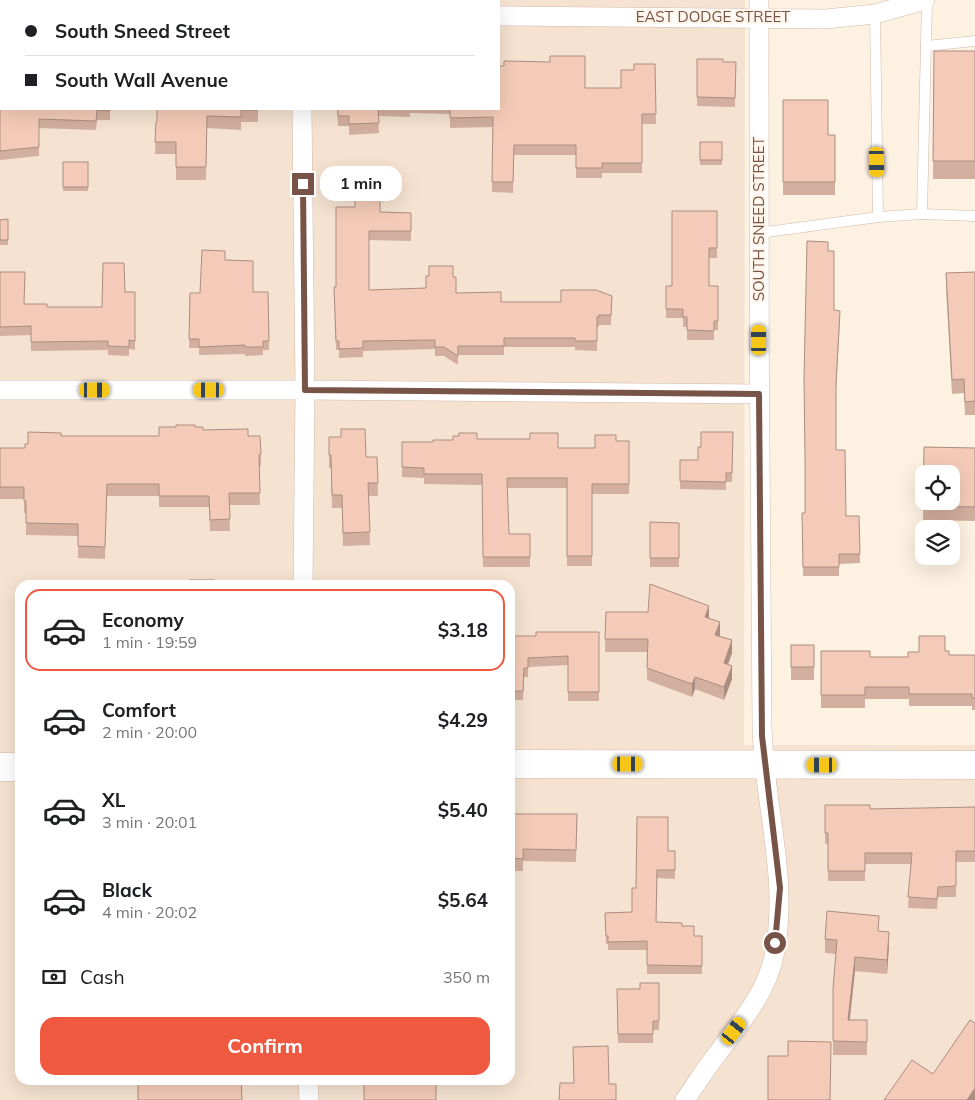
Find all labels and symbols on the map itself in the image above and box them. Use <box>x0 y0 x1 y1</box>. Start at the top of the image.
street label: EAST DODGE STREET <box>636 7 790 26</box>
street label: SOUTH SNEED STREET <box>749 137 768 301</box>
car <box>869 147 884 177</box>
callout: 1 min <box>320 166 403 202</box>
route end <box>292 173 314 195</box>
car <box>751 325 766 355</box>
car <box>80 383 110 398</box>
car <box>194 383 224 398</box>
car <box>613 757 643 772</box>
car <box>807 758 837 773</box>
route start <box>764 932 786 954</box>
car <box>718 1015 749 1047</box>

